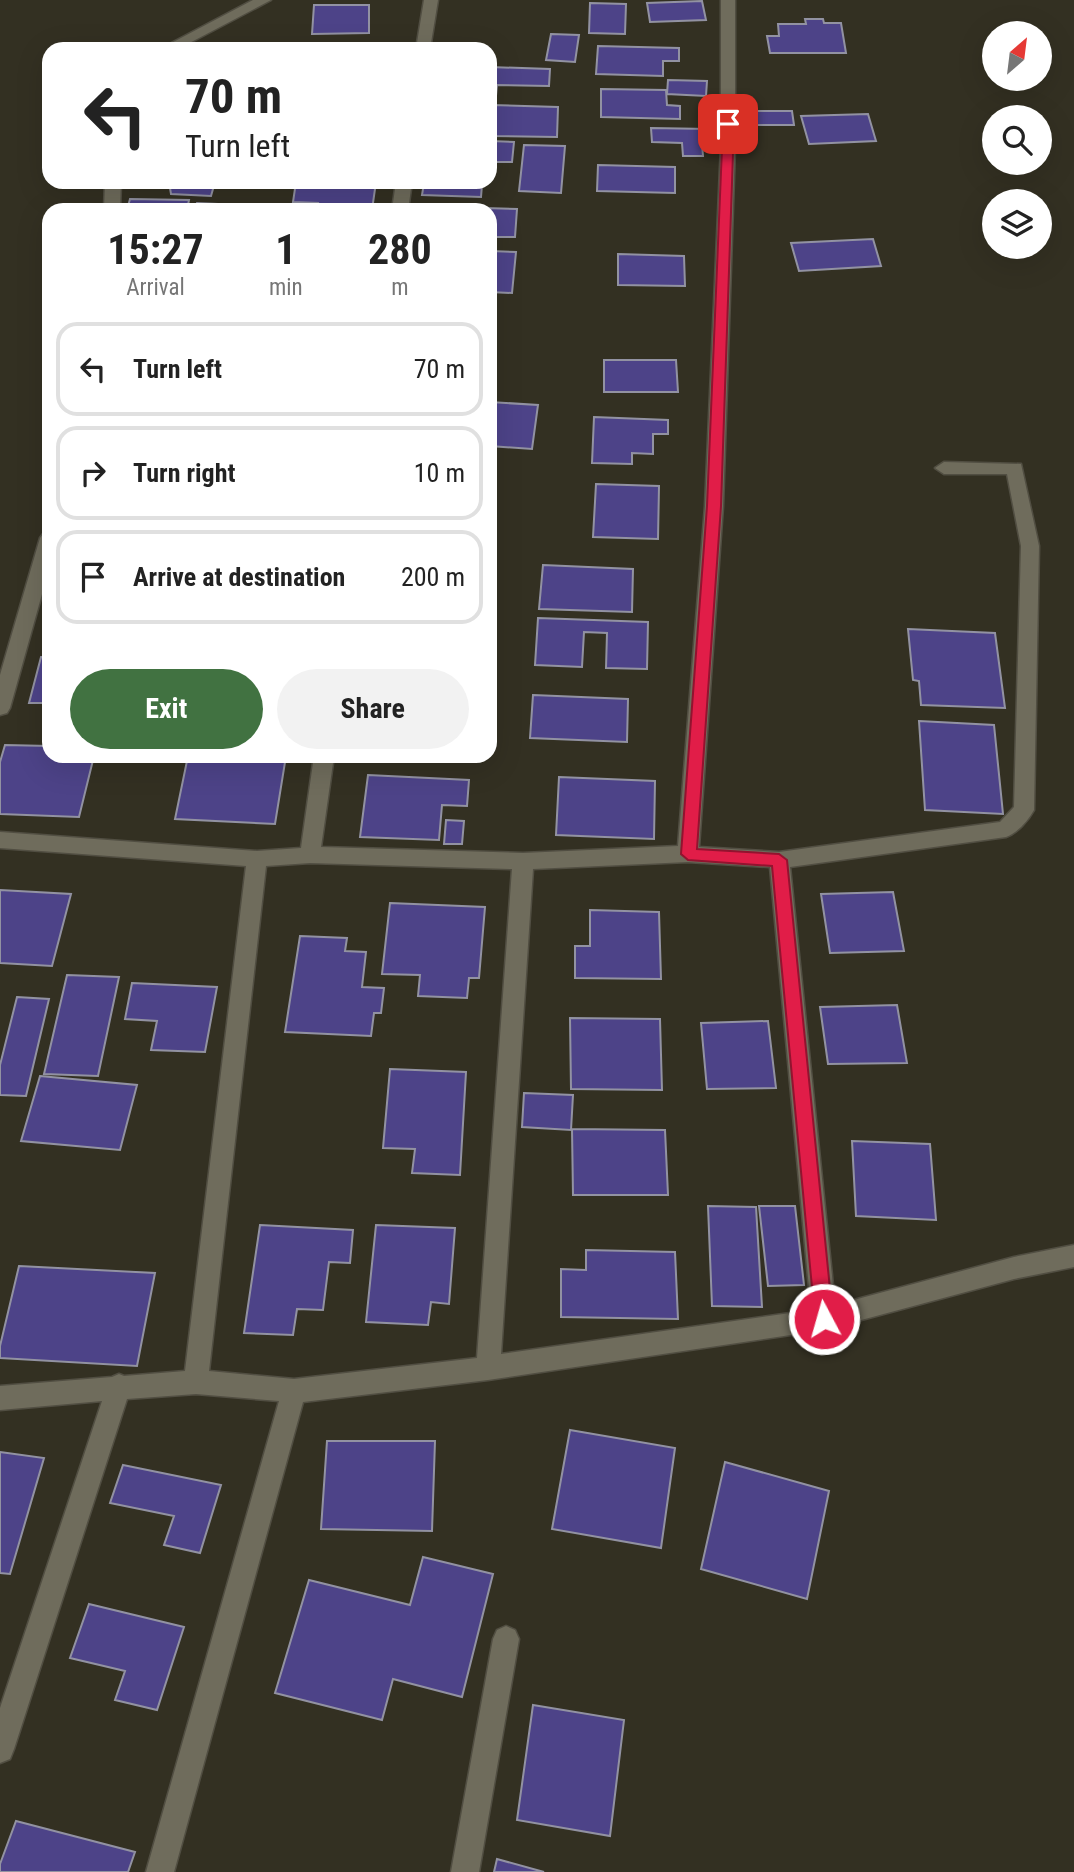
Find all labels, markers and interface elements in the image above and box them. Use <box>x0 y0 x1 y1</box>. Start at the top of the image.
north arrow <box>982 21 1052 91</box>
map controls <box>982 21 1052 259</box>
text: 70 m <box>185 68 282 125</box>
icon: left <box>70 70 161 161</box>
pin <box>698 94 758 154</box>
icon: arrive <box>709 105 747 143</box>
button: search <box>982 105 1052 175</box>
text: Turn left <box>185 127 290 165</box>
button: layers <box>982 189 1052 259</box>
text: 15:27 <box>107 225 204 274</box>
text: 1 <box>275 225 296 274</box>
text: 280 <box>368 225 432 274</box>
text: Arrival <box>126 274 185 301</box>
text: min <box>269 274 303 301</box>
text: m <box>391 274 408 301</box>
icon: left <box>74 350 112 388</box>
text: Turn left <box>133 354 222 384</box>
text: 70 m <box>414 354 465 384</box>
icon: right <box>74 454 112 492</box>
text: Turn right <box>133 458 235 488</box>
text: 10 m <box>414 458 465 488</box>
icon: arrive <box>74 558 112 596</box>
text: Arrive at destination <box>133 562 345 592</box>
text: 200 m <box>401 562 465 592</box>
button: Exit <box>70 669 263 749</box>
button: Share <box>277 669 469 749</box>
position arrow <box>787 1282 861 1356</box>

